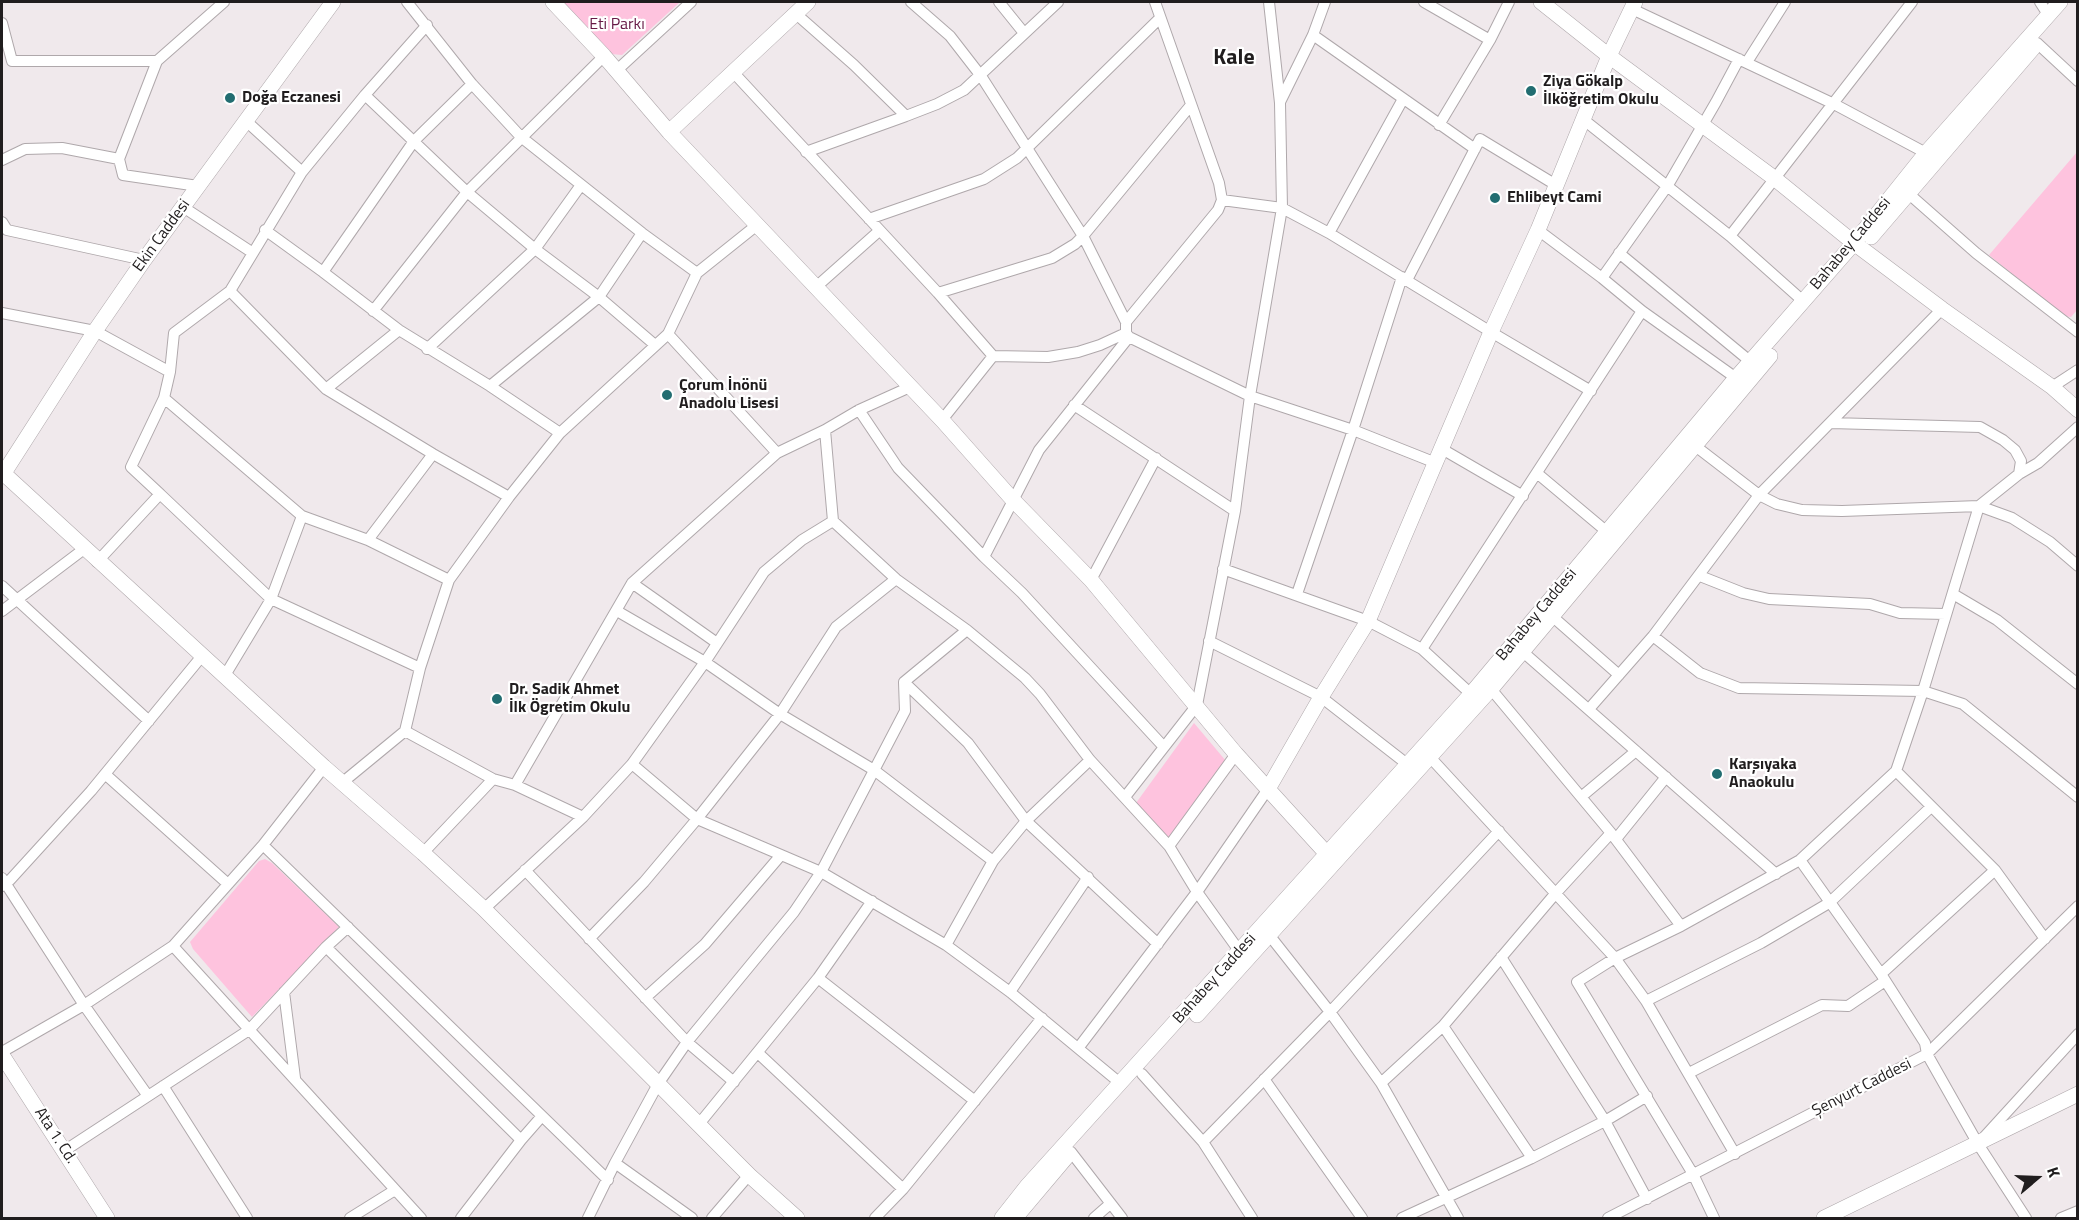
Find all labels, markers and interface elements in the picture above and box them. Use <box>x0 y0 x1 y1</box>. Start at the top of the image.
park label: Eti Parkı <box>589 15 645 35</box>
district label: Kale <box>1213 46 1255 72</box>
place label: Ziya Gökalp İlköğretim Okulu <box>1543 72 1659 110</box>
marker: Ziya Gökalp İlköğretim Okulu <box>1524 84 1538 98</box>
place label: Doğa Eczanesi <box>242 88 341 108</box>
marker: Doğa Eczanesi <box>223 91 237 105</box>
place label: Ehlibeyt Cami <box>1507 188 1602 208</box>
marker: Ehlibeyt Cami <box>1488 191 1502 205</box>
street label: Bahabey Caddesi <box>1807 194 1895 294</box>
street label: Ekin Caddesi <box>129 196 195 276</box>
place label: Çorum İnönü Anadolu Lisesi <box>679 376 779 414</box>
marker: Çorum İnönü Anadolu Lisesi <box>660 388 674 402</box>
street label: Bahabey Caddesi <box>1493 565 1581 665</box>
place label: Dr. Sadik Ahmet İlk Ögretim Okulu <box>509 680 630 718</box>
marker: Dr. Sadik Ahmet İlk Ögretim Okulu <box>490 692 504 706</box>
place label: Karşıyaka Anaokulu <box>1729 755 1797 793</box>
marker: Karşıyaka Anaokulu <box>1710 767 1724 781</box>
street label: Bahabey Caddesi <box>1169 930 1261 1028</box>
street label: Şenyurt Caddesi <box>1809 1055 1915 1121</box>
street label: Ata 1. Cd. <box>30 1104 80 1168</box>
north arrow <box>2007 1148 2067 1208</box>
text: K <box>2041 1164 2067 1181</box>

